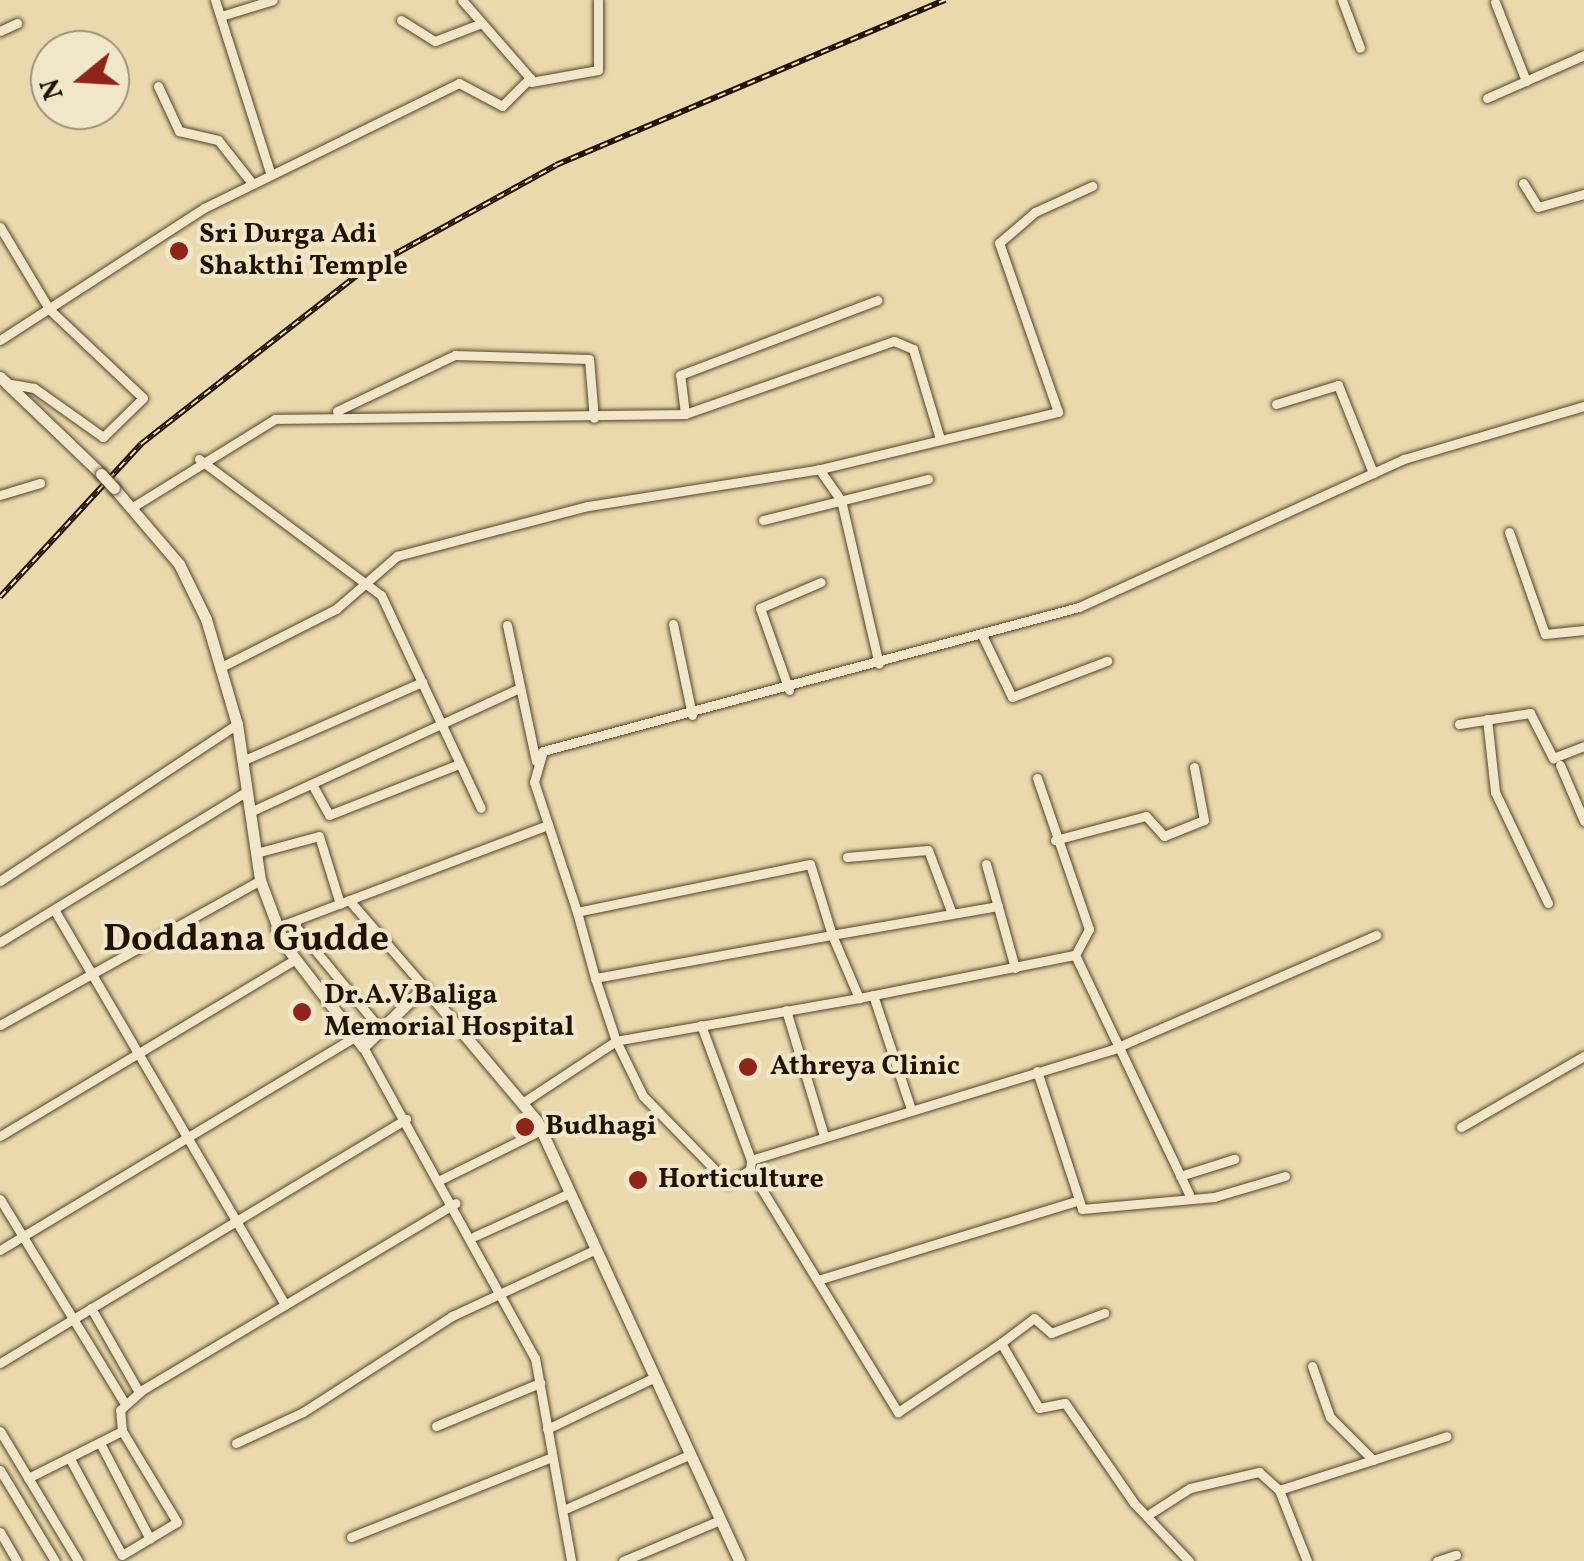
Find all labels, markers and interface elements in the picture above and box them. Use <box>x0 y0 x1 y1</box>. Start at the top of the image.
north arrow <box>30 30 130 130</box>
text: N <box>31 73 75 105</box>
place label: Sri Durga Adi Shakthi Temple <box>199 218 408 284</box>
marker: Sri Durga Adi Shakthi Temple <box>168 240 190 262</box>
district label: Doddana Gudde <box>103 918 389 964</box>
place label: Dr.A.V.Baliga Memorial Hospital <box>324 979 574 1045</box>
marker: Dr.A.V.Baliga Memorial Hospital <box>289 999 315 1025</box>
place label: Athreya Clinic <box>770 1050 960 1084</box>
marker: Athreya Clinic <box>735 1054 761 1080</box>
place label: Budhagi <box>545 1110 657 1144</box>
marker: Budhagi <box>514 1116 536 1138</box>
place label: Horticulture <box>658 1163 824 1197</box>
marker: Horticulture <box>627 1169 649 1191</box>

